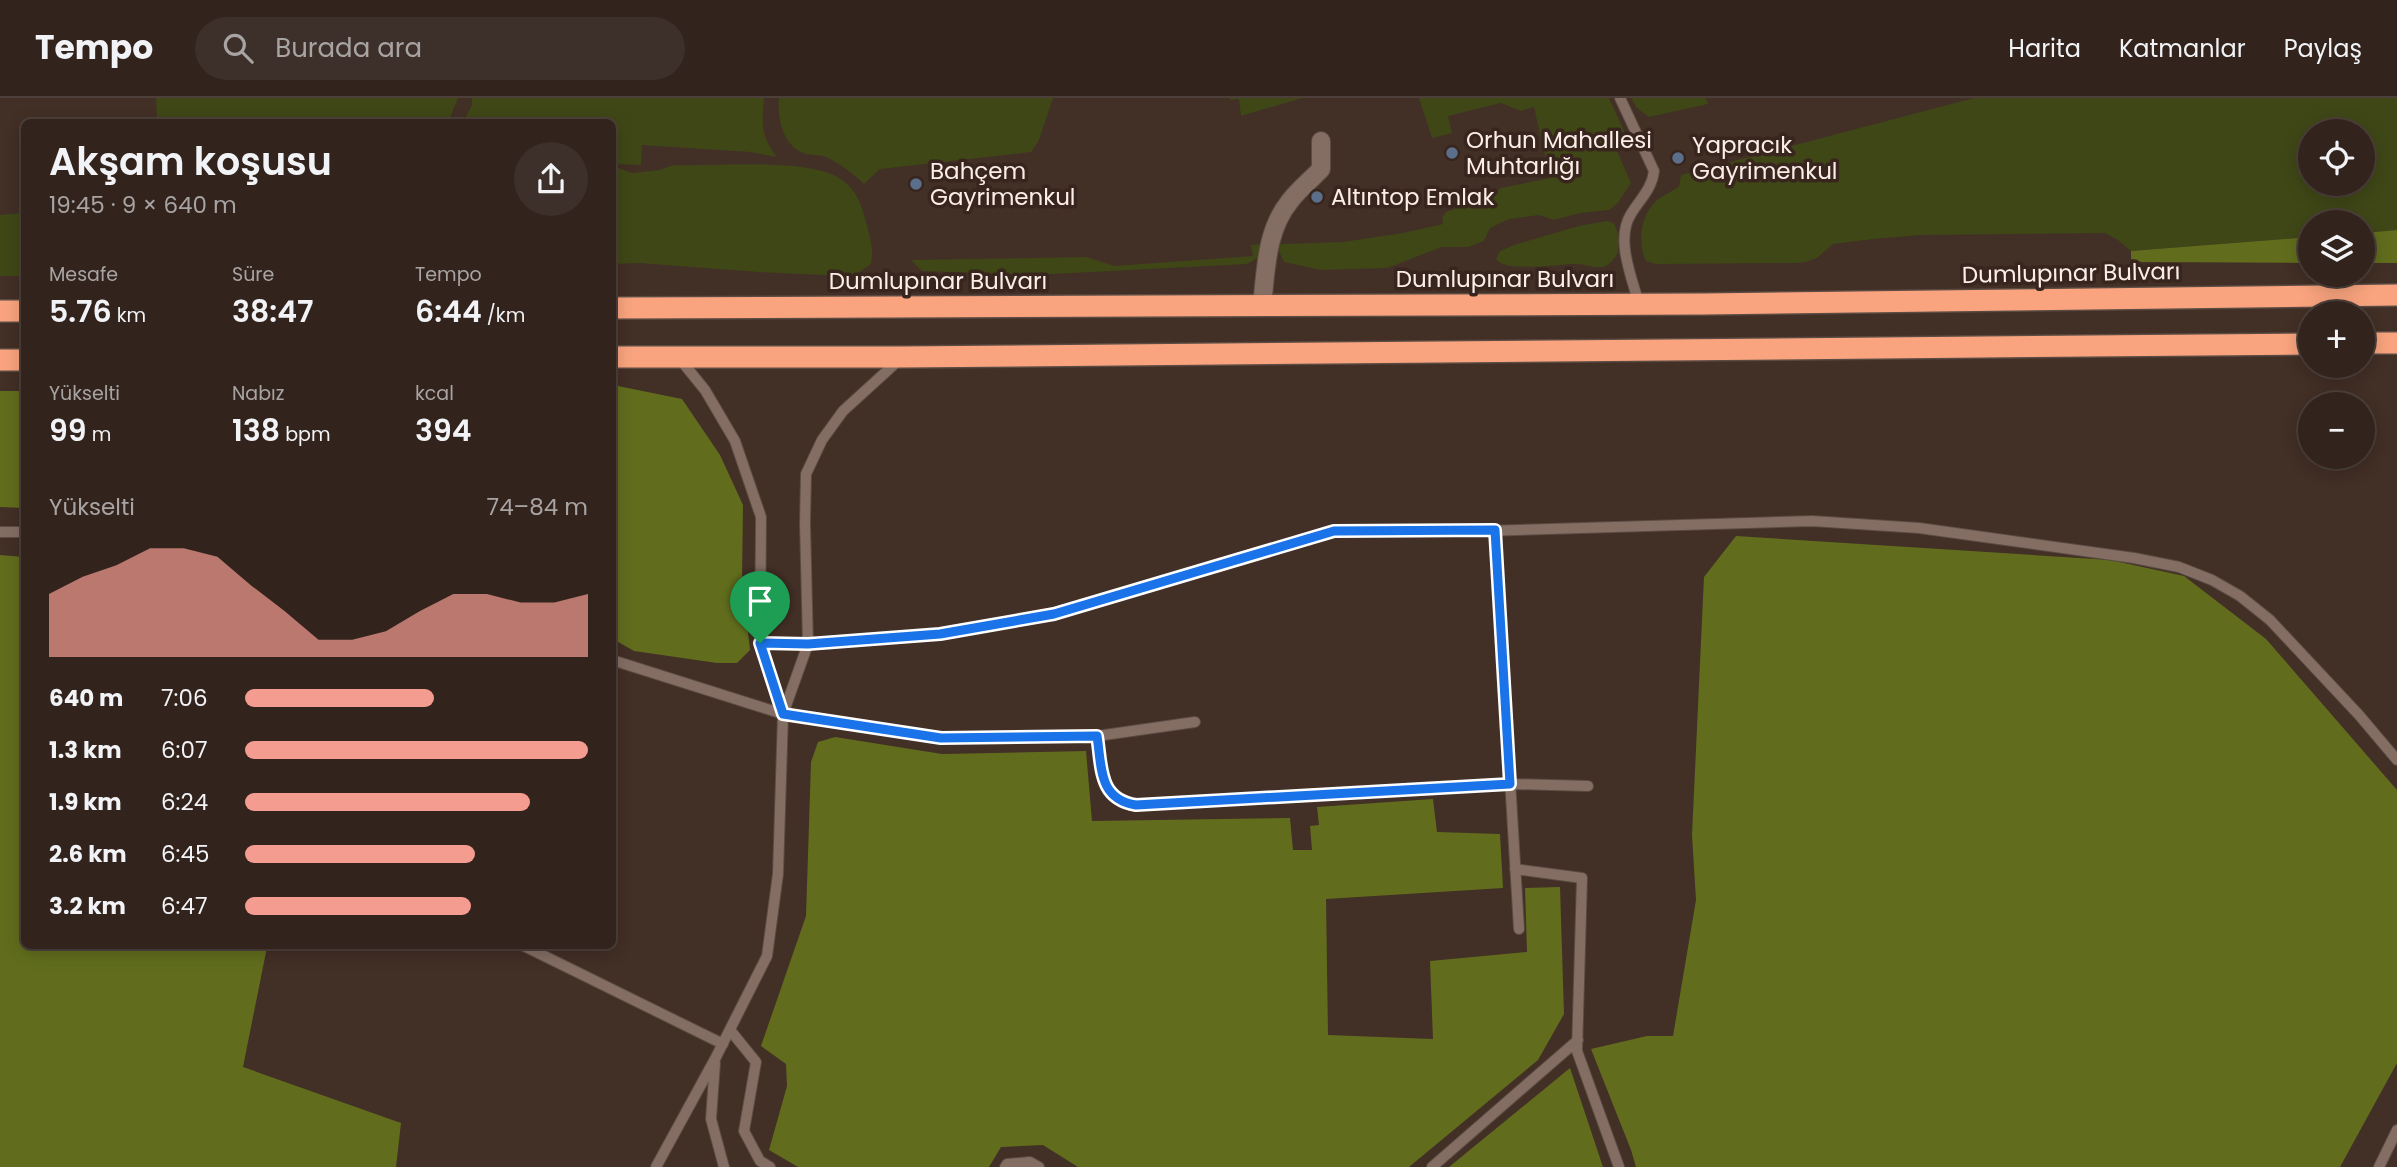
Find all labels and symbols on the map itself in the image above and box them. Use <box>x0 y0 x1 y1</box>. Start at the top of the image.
place label: Orhun Mahallesi Muhtarlığı <box>1466 124 1652 182</box>
place label: Yapracık Gayrimenkul <box>1692 129 1838 187</box>
marker: Orhun Mahallesi Muhtarlığı <box>1444 145 1460 161</box>
marker: Yapracık Gayrimenkul <box>1670 150 1686 166</box>
place label: Bahçem Gayrimenkul <box>930 155 1076 213</box>
marker: Bahçem Gayrimenkul <box>908 176 924 192</box>
place label: Altıntop Emlak <box>1331 181 1494 213</box>
marker: Altıntop Emlak <box>1309 189 1325 205</box>
street label: Dumlupınar Bulvarı <box>1962 255 2180 291</box>
street label: Dumlupınar Bulvarı <box>1396 263 1614 295</box>
street label: Dumlupınar Bulvarı <box>829 265 1047 297</box>
pin <box>730 571 790 643</box>

